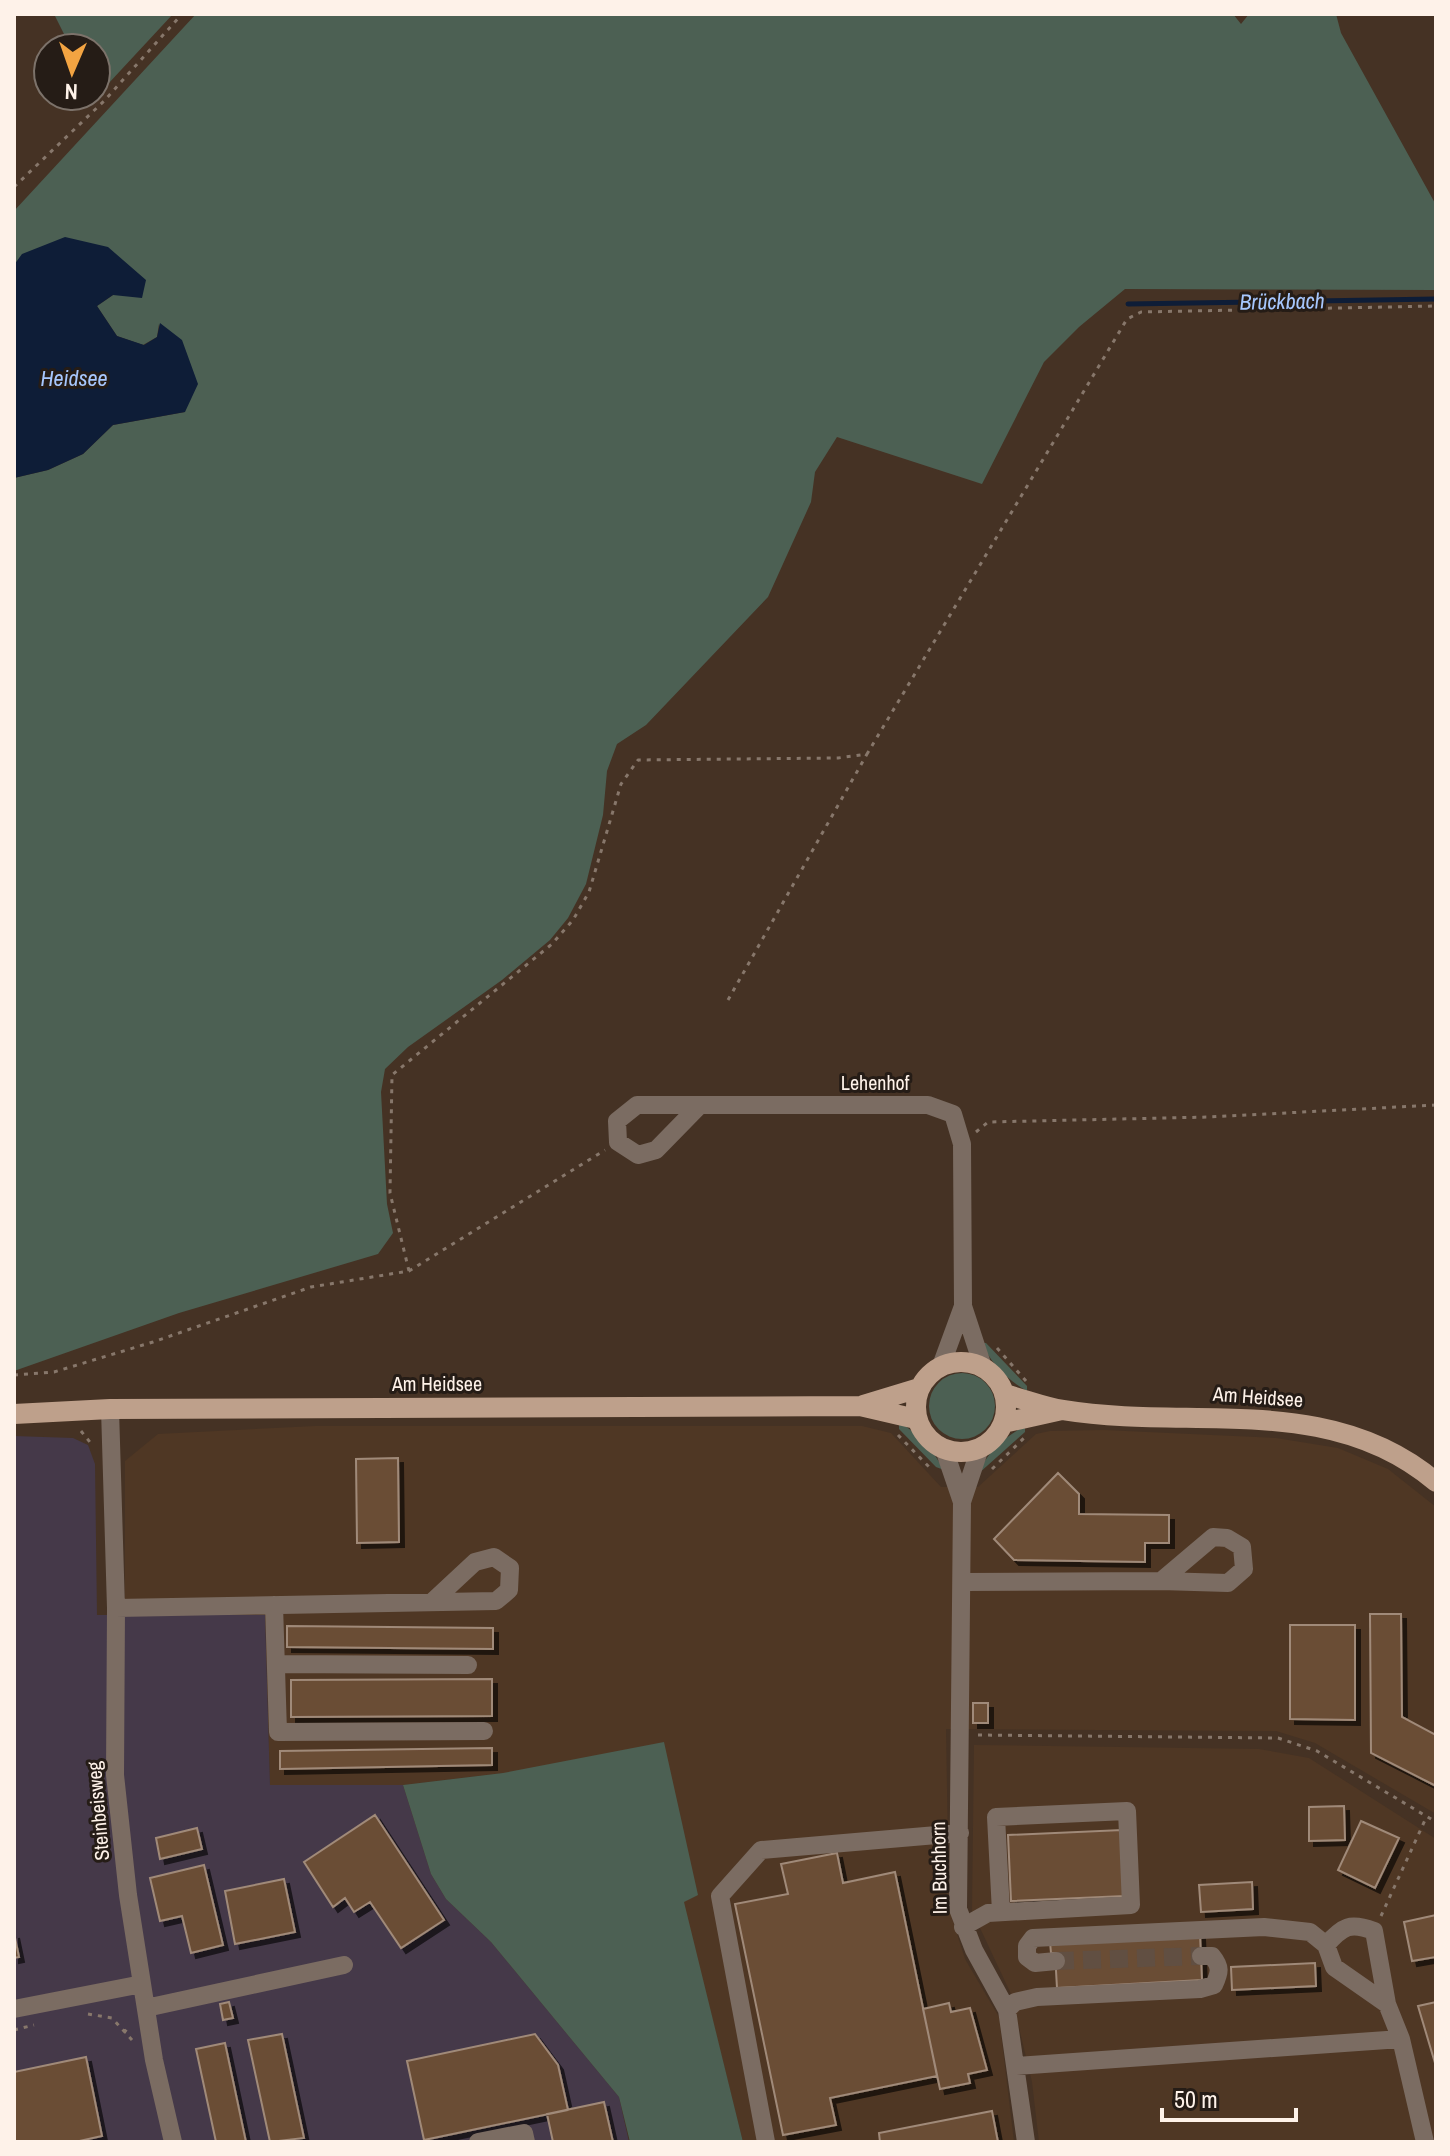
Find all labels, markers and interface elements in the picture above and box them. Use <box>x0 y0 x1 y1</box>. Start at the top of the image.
north arrow <box>32 32 112 112</box>
text: N <box>64 77 78 107</box>
water label: Brückbach <box>1239 285 1325 317</box>
water label: Heidsee <box>40 363 108 393</box>
street label: Lehenhof <box>841 1069 910 1096</box>
street label: Am Heidsee <box>391 1370 482 1397</box>
street label: Am Heidsee <box>1211 1380 1304 1413</box>
street label: Steinbeisweg <box>80 1760 115 1862</box>
street label: Im Buchhorn <box>924 1821 953 1915</box>
scale bar <box>1162 2072 1296 2122</box>
text: 50 m <box>1174 2083 1218 2115</box>

